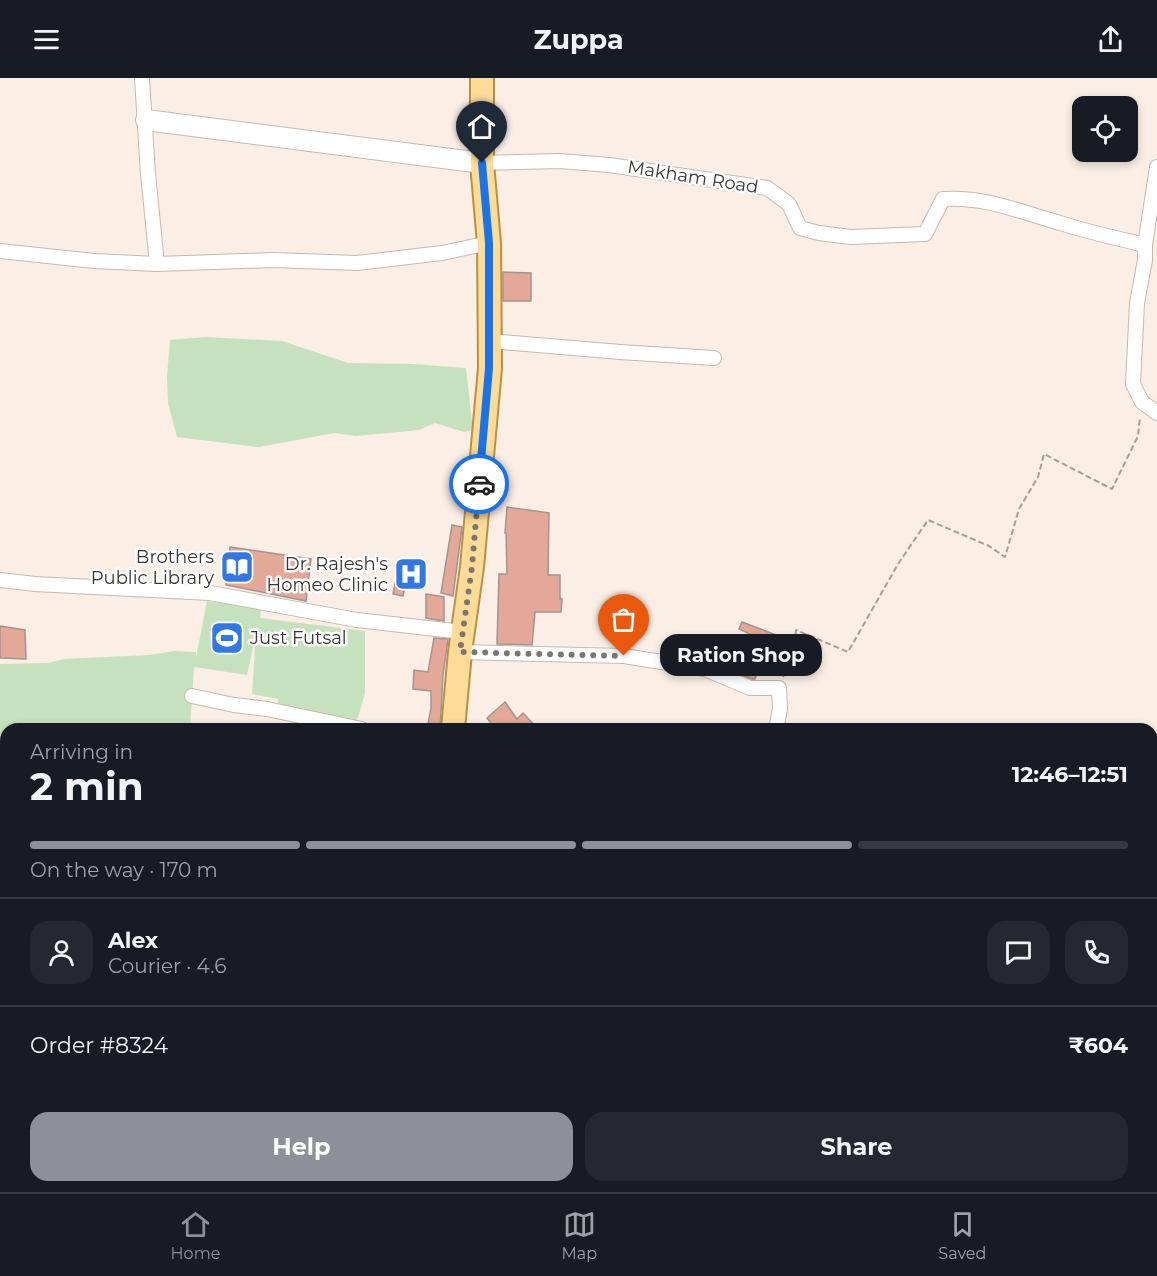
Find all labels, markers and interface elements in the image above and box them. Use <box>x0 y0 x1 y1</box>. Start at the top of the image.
icon: menu <box>30 23 63 56</box>
text: Zuppa <box>533 23 624 56</box>
icon: share <box>1094 23 1127 56</box>
map controls <box>1072 96 1138 162</box>
button: locate <box>1072 96 1138 162</box>
pin <box>456 101 507 163</box>
icon: home <box>465 110 498 143</box>
street label: Makham Road <box>626 156 760 198</box>
courier <box>449 454 509 514</box>
icon: car <box>463 468 496 501</box>
place label: Brothers Public Library <box>91 546 214 589</box>
library icon: Brothers Public Library <box>219 549 255 585</box>
place label: Dr. Rajesh's Homeo Clinic <box>267 553 388 596</box>
hospital icon: Dr. Rajesh's Homeo Clinic <box>393 556 429 592</box>
pin <box>598 594 649 656</box>
icon: bag <box>607 603 640 636</box>
sports icon: Just Futsal <box>209 620 245 656</box>
place label: Just Futsal <box>249 627 347 649</box>
callout: Ration Shop <box>660 635 822 677</box>
text: Ration Shop <box>677 643 805 667</box>
text: Arriving in <box>30 740 133 764</box>
text: 12:46–12:51 <box>1012 761 1128 788</box>
text: 2 min <box>30 762 144 810</box>
text: On the way · 170 m <box>30 858 218 882</box>
button: person <box>30 921 93 984</box>
button: chat <box>987 921 1050 984</box>
button: phone <box>1065 921 1128 984</box>
text: Alex <box>108 927 158 954</box>
text: Courier · 4.6 <box>108 954 226 978</box>
text: Order #8324 <box>30 1032 168 1059</box>
text: ₹604 <box>1068 1032 1128 1059</box>
button: Help <box>30 1112 573 1181</box>
button: Share <box>585 1112 1128 1181</box>
tab: Home <box>171 1208 220 1263</box>
tab: Map <box>562 1208 597 1263</box>
tab: Saved <box>938 1208 986 1263</box>

